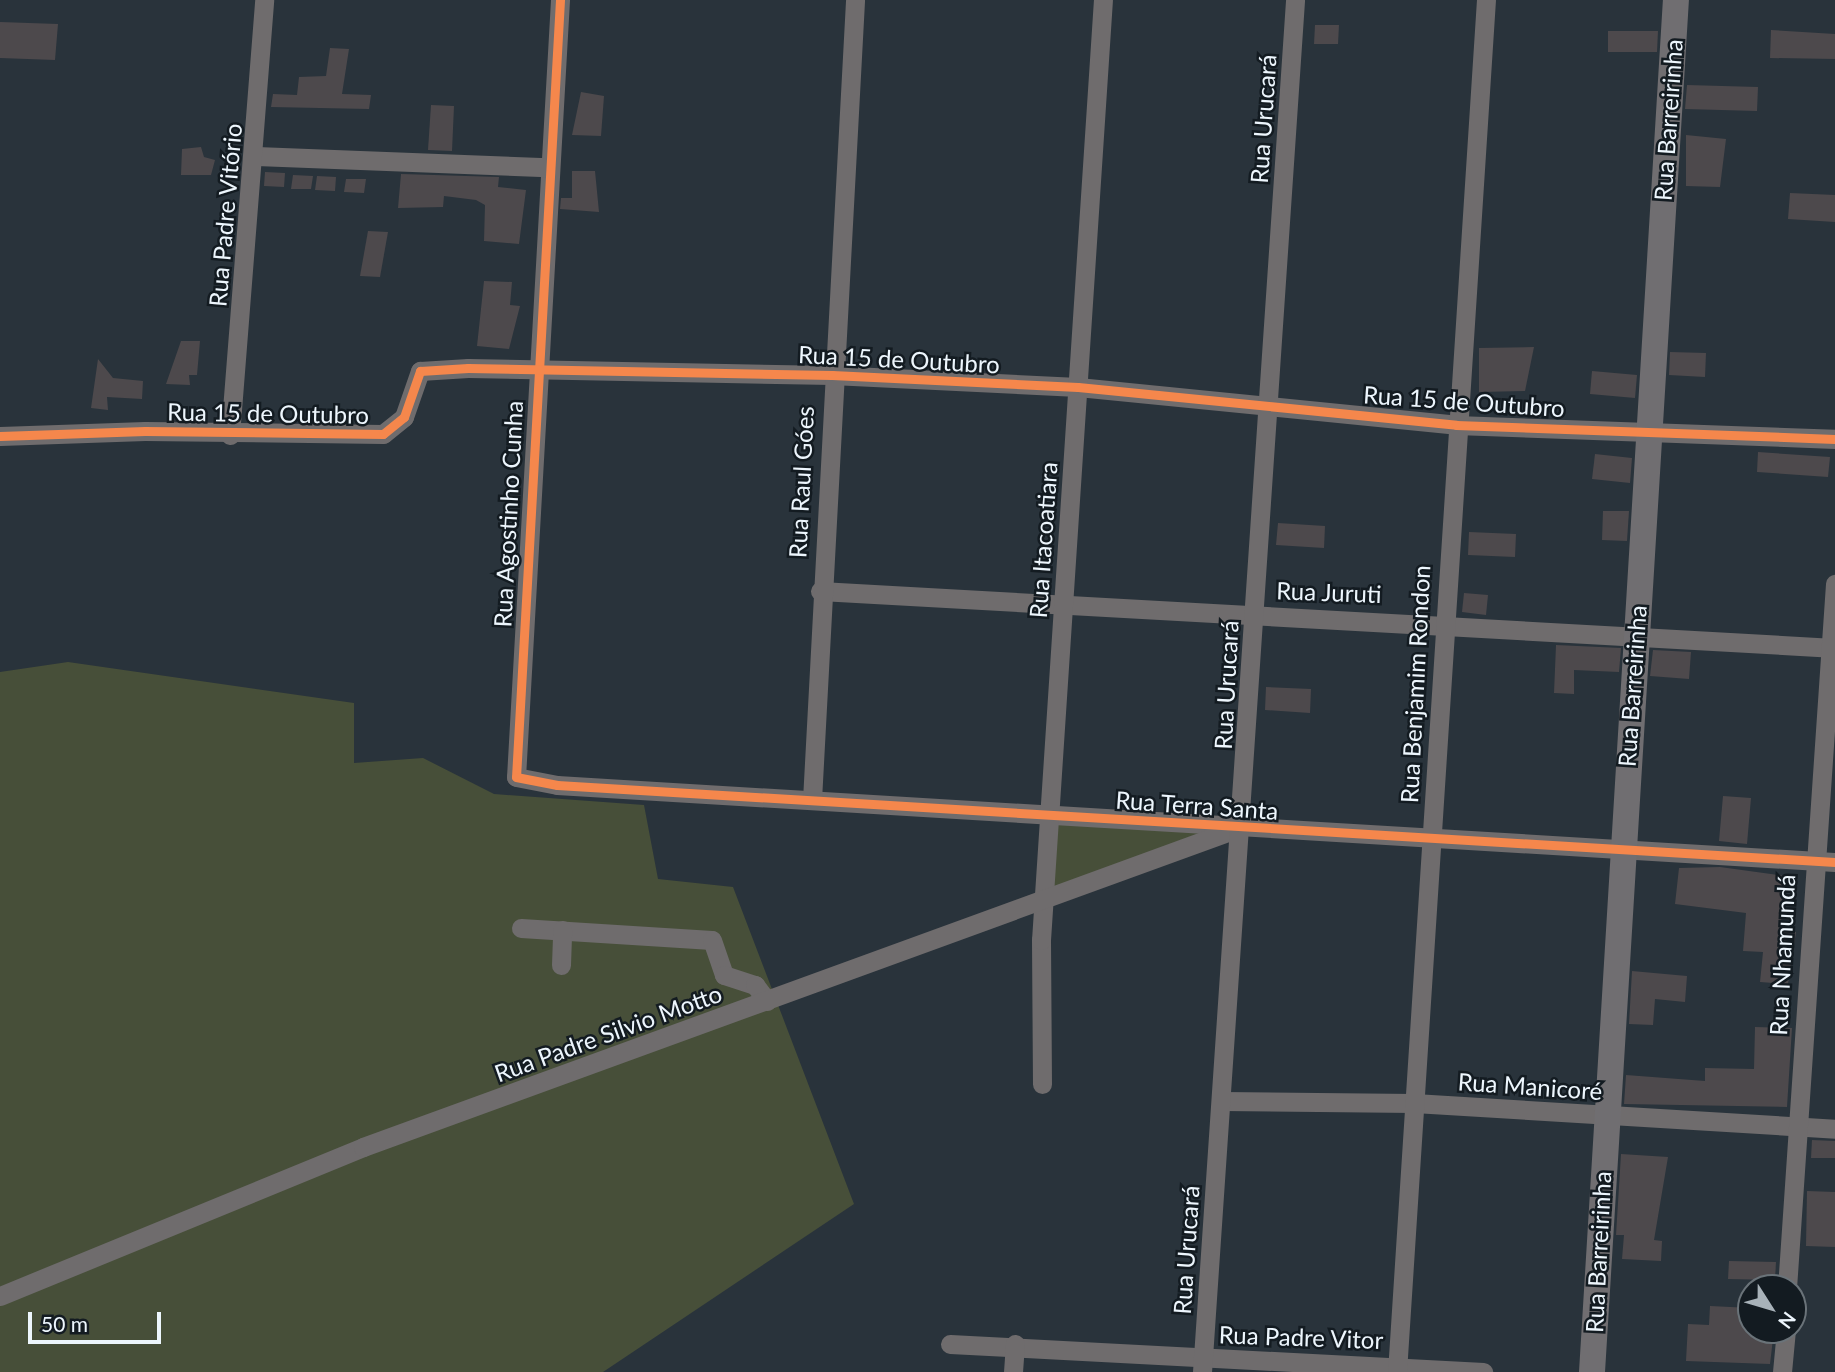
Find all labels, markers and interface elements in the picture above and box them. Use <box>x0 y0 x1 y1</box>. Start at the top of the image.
street label: Rua Barreirinha <box>1648 38 1688 202</box>
street label: Rua Urucará <box>1244 54 1282 184</box>
street label: Rua Padre Vitório <box>203 122 247 308</box>
street label: Rua 15 de Outubro <box>797 339 1001 379</box>
street label: Rua 15 de Outubro <box>1362 380 1566 422</box>
street label: Rua 15 de Outubro <box>167 397 369 429</box>
street label: Rua Agostinho Cunha <box>488 400 528 628</box>
street label: Rua Raul Góes <box>783 405 819 559</box>
street label: Rua Itacoatiara <box>1023 461 1063 619</box>
street label: Rua Benjamim Rondon <box>1394 564 1436 804</box>
street label: Rua Juruti <box>1275 576 1383 608</box>
street label: Rua Barreirinha <box>1612 604 1652 768</box>
street label: Rua Urucará <box>1208 620 1244 750</box>
street label: Rua Terra Santa <box>1114 785 1280 825</box>
street label: Rua Nhamundá <box>1763 874 1801 1036</box>
street label: Rua Padre Silvio Motto <box>490 978 726 1088</box>
street label: Rua Manicoré <box>1457 1067 1603 1105</box>
street label: Rua Barreirinha <box>1579 1170 1617 1334</box>
street label: Rua Urucará <box>1167 1185 1205 1315</box>
north arrow <box>1737 1274 1807 1344</box>
scale bar <box>32 1298 164 1342</box>
text: N <box>1774 1308 1801 1333</box>
text: 50 m <box>41 1311 88 1336</box>
street label: Rua Padre Vitor <box>1218 1320 1384 1354</box>

